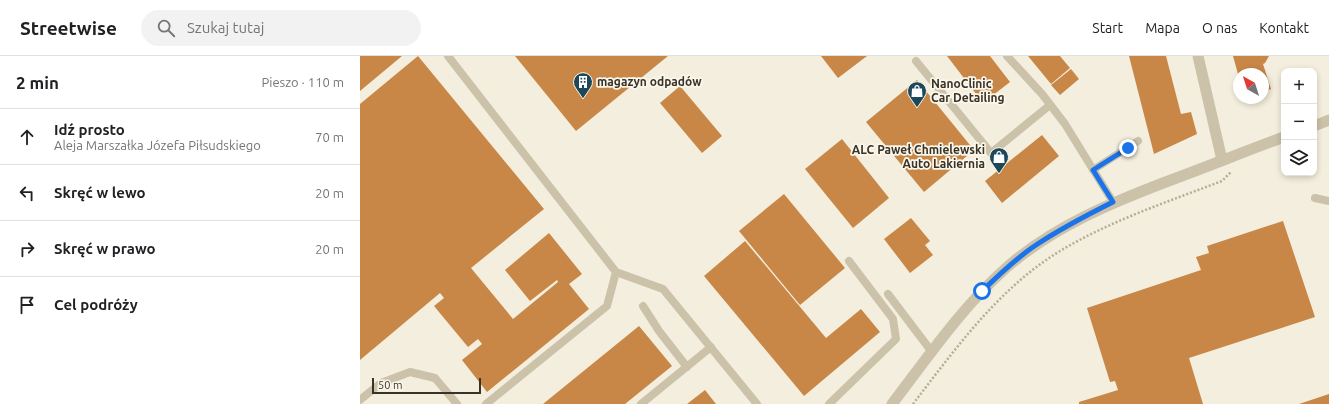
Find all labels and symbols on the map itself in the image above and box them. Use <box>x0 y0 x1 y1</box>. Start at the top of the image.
north arrow <box>1233 68 1269 104</box>
building icon: magazyn odpadów <box>572 71 594 99</box>
place label: magazyn odpadów <box>597 75 702 88</box>
place label: NanoClinic Car Detailing <box>931 77 1005 104</box>
shop icon: NanoClinic Car Detailing <box>906 80 928 108</box>
route end <box>1119 139 1137 157</box>
place label: ALC Paweł Chmielewski Auto Lakiernia <box>852 143 985 170</box>
shop icon: ALC Paweł Chmielewski Auto Lakiernia <box>988 146 1010 174</box>
route start <box>973 282 991 300</box>
scale bar <box>372 376 481 395</box>

